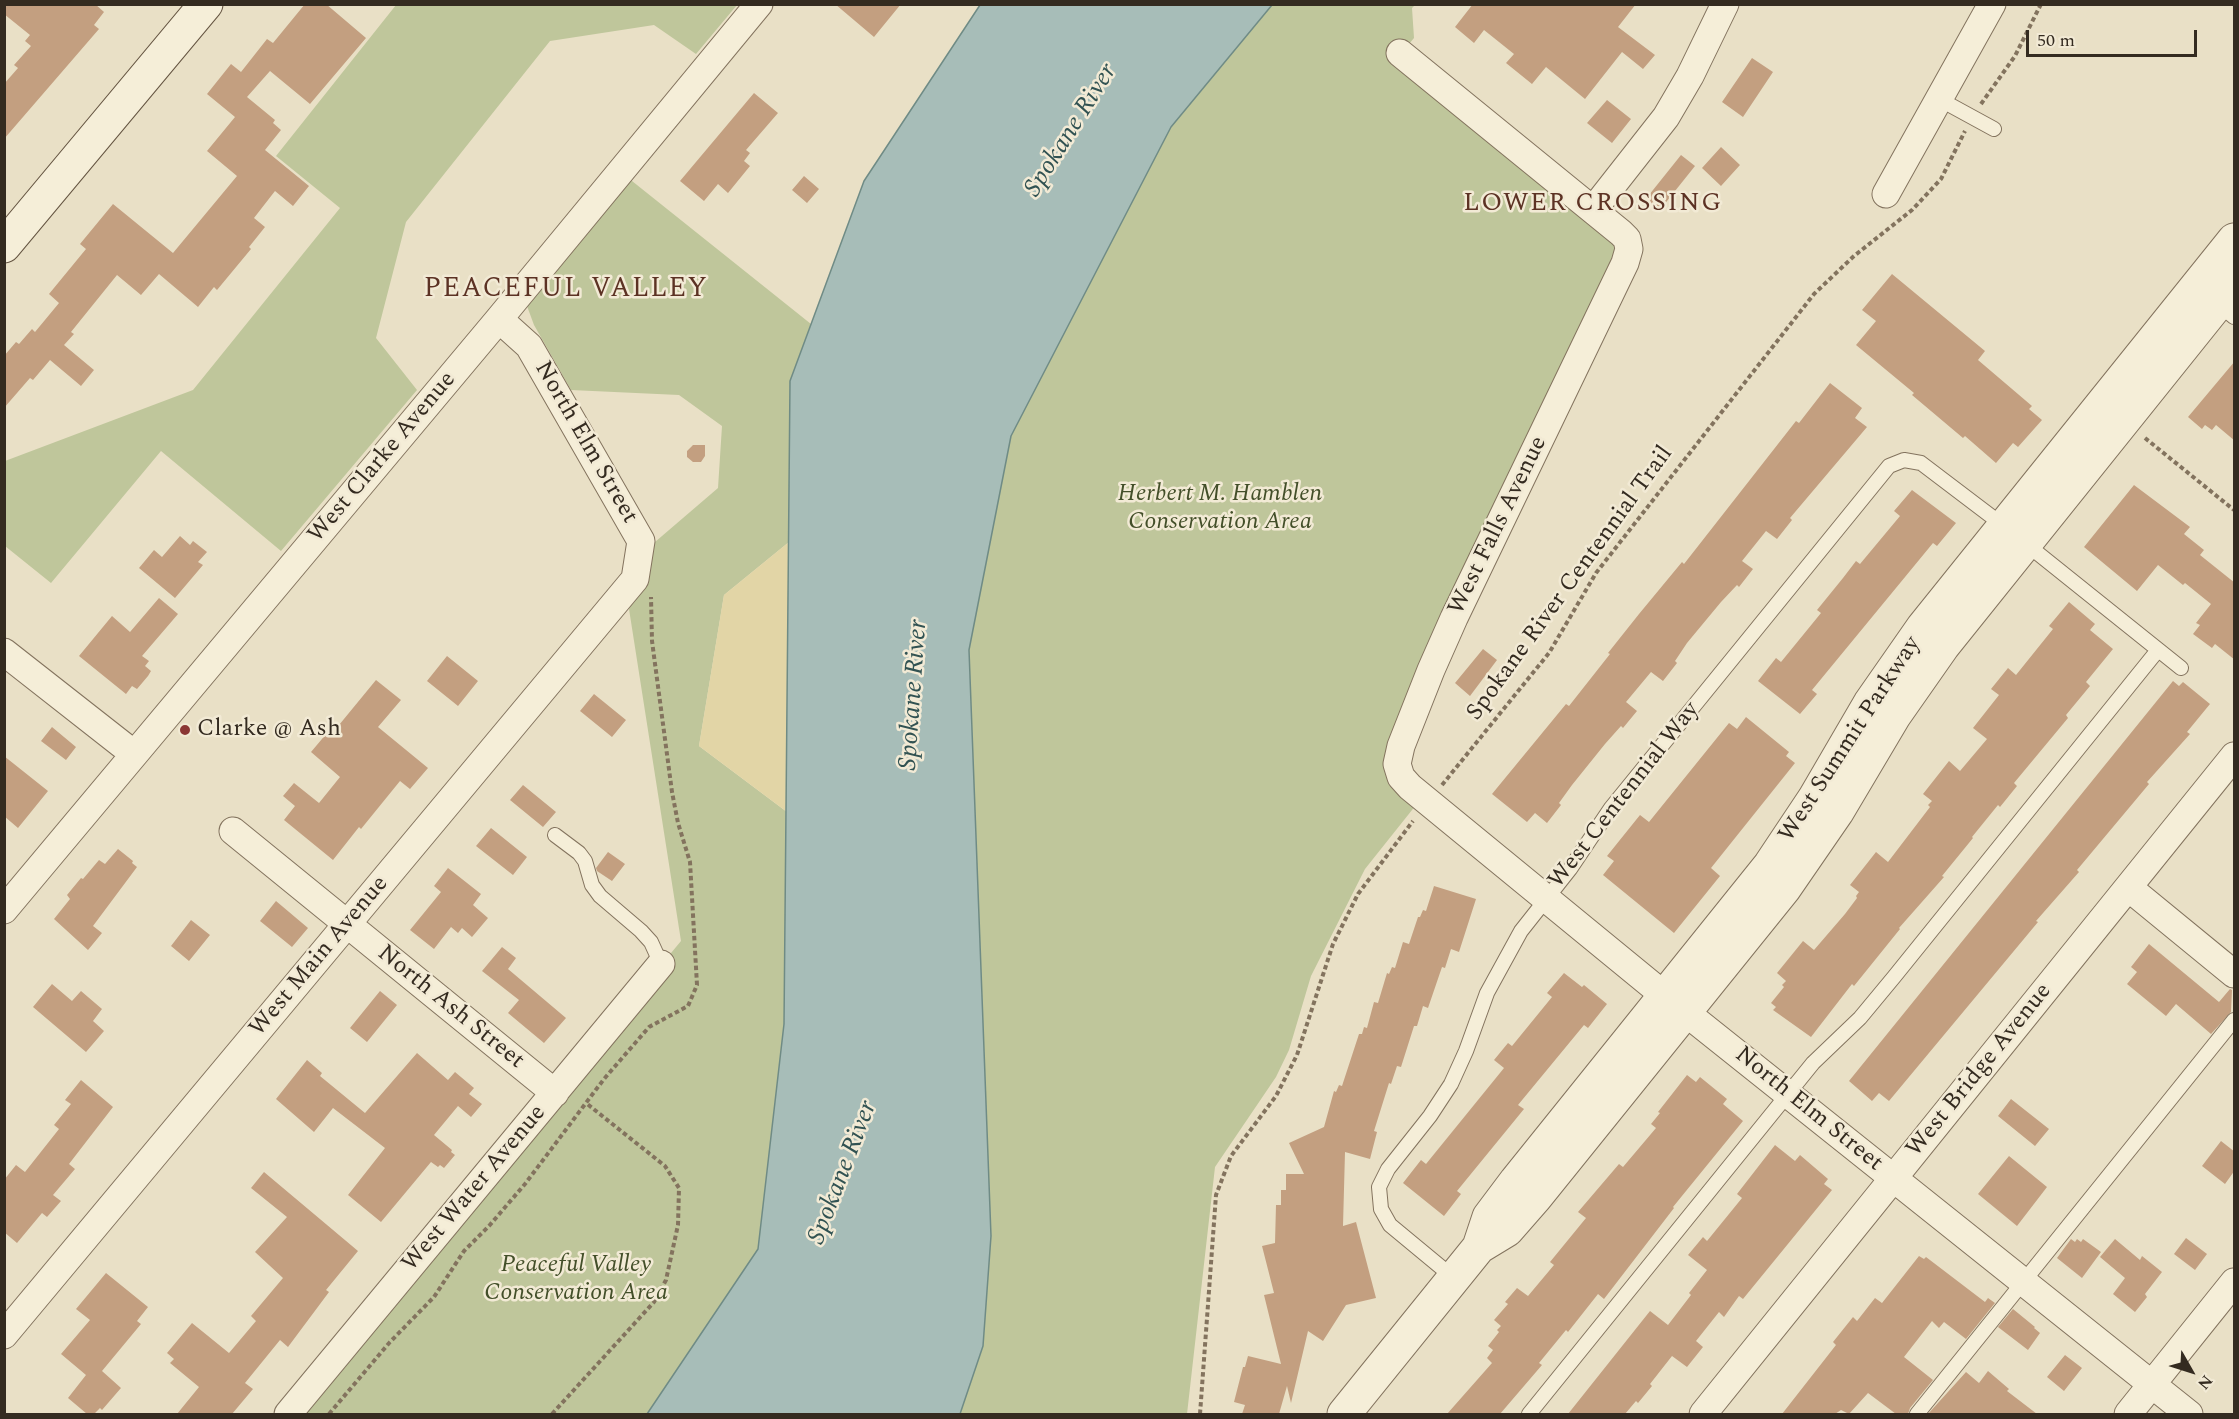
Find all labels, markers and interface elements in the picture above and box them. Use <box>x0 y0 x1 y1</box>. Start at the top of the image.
scale bar <box>2029 18 2200 56</box>
text: 50 m <box>2037 27 2075 54</box>
water label: Spokane River <box>1019 59 1125 203</box>
district label: LOWER CROSSING <box>1463 189 1723 221</box>
district label: PEACEFUL VALLEY <box>424 275 708 307</box>
street label: North Elm Street <box>527 357 643 529</box>
street label: West Clarke Avenue <box>303 366 463 550</box>
street label: West Falls Avenue <box>1443 432 1555 620</box>
street label: Spokane River Centennial Trail <box>1462 441 1680 727</box>
park label: Herbert M. Hamblen Conservation Area <box>1118 481 1322 537</box>
water label: Spokane River <box>894 619 936 771</box>
street label: West Summit Parkway <box>1774 632 1928 848</box>
street label: West Centennial Way <box>1543 697 1707 895</box>
place label: Clarke @ Ash <box>197 716 341 744</box>
marker: Clarke @ Ash <box>178 723 192 737</box>
street label: West Main Avenue <box>244 871 396 1043</box>
street label: North Ash Street <box>371 940 529 1076</box>
street label: West Bridge Avenue <box>1901 978 2059 1164</box>
street label: North Elm Street <box>1728 1041 1888 1179</box>
water label: Spokane River <box>802 1097 886 1249</box>
street label: West Water Avenue <box>397 1100 553 1278</box>
park label: Peaceful Valley Conservation Area <box>484 1252 668 1308</box>
north arrow <box>2161 1341 2221 1401</box>
text: N <box>2192 1370 2218 1395</box>

